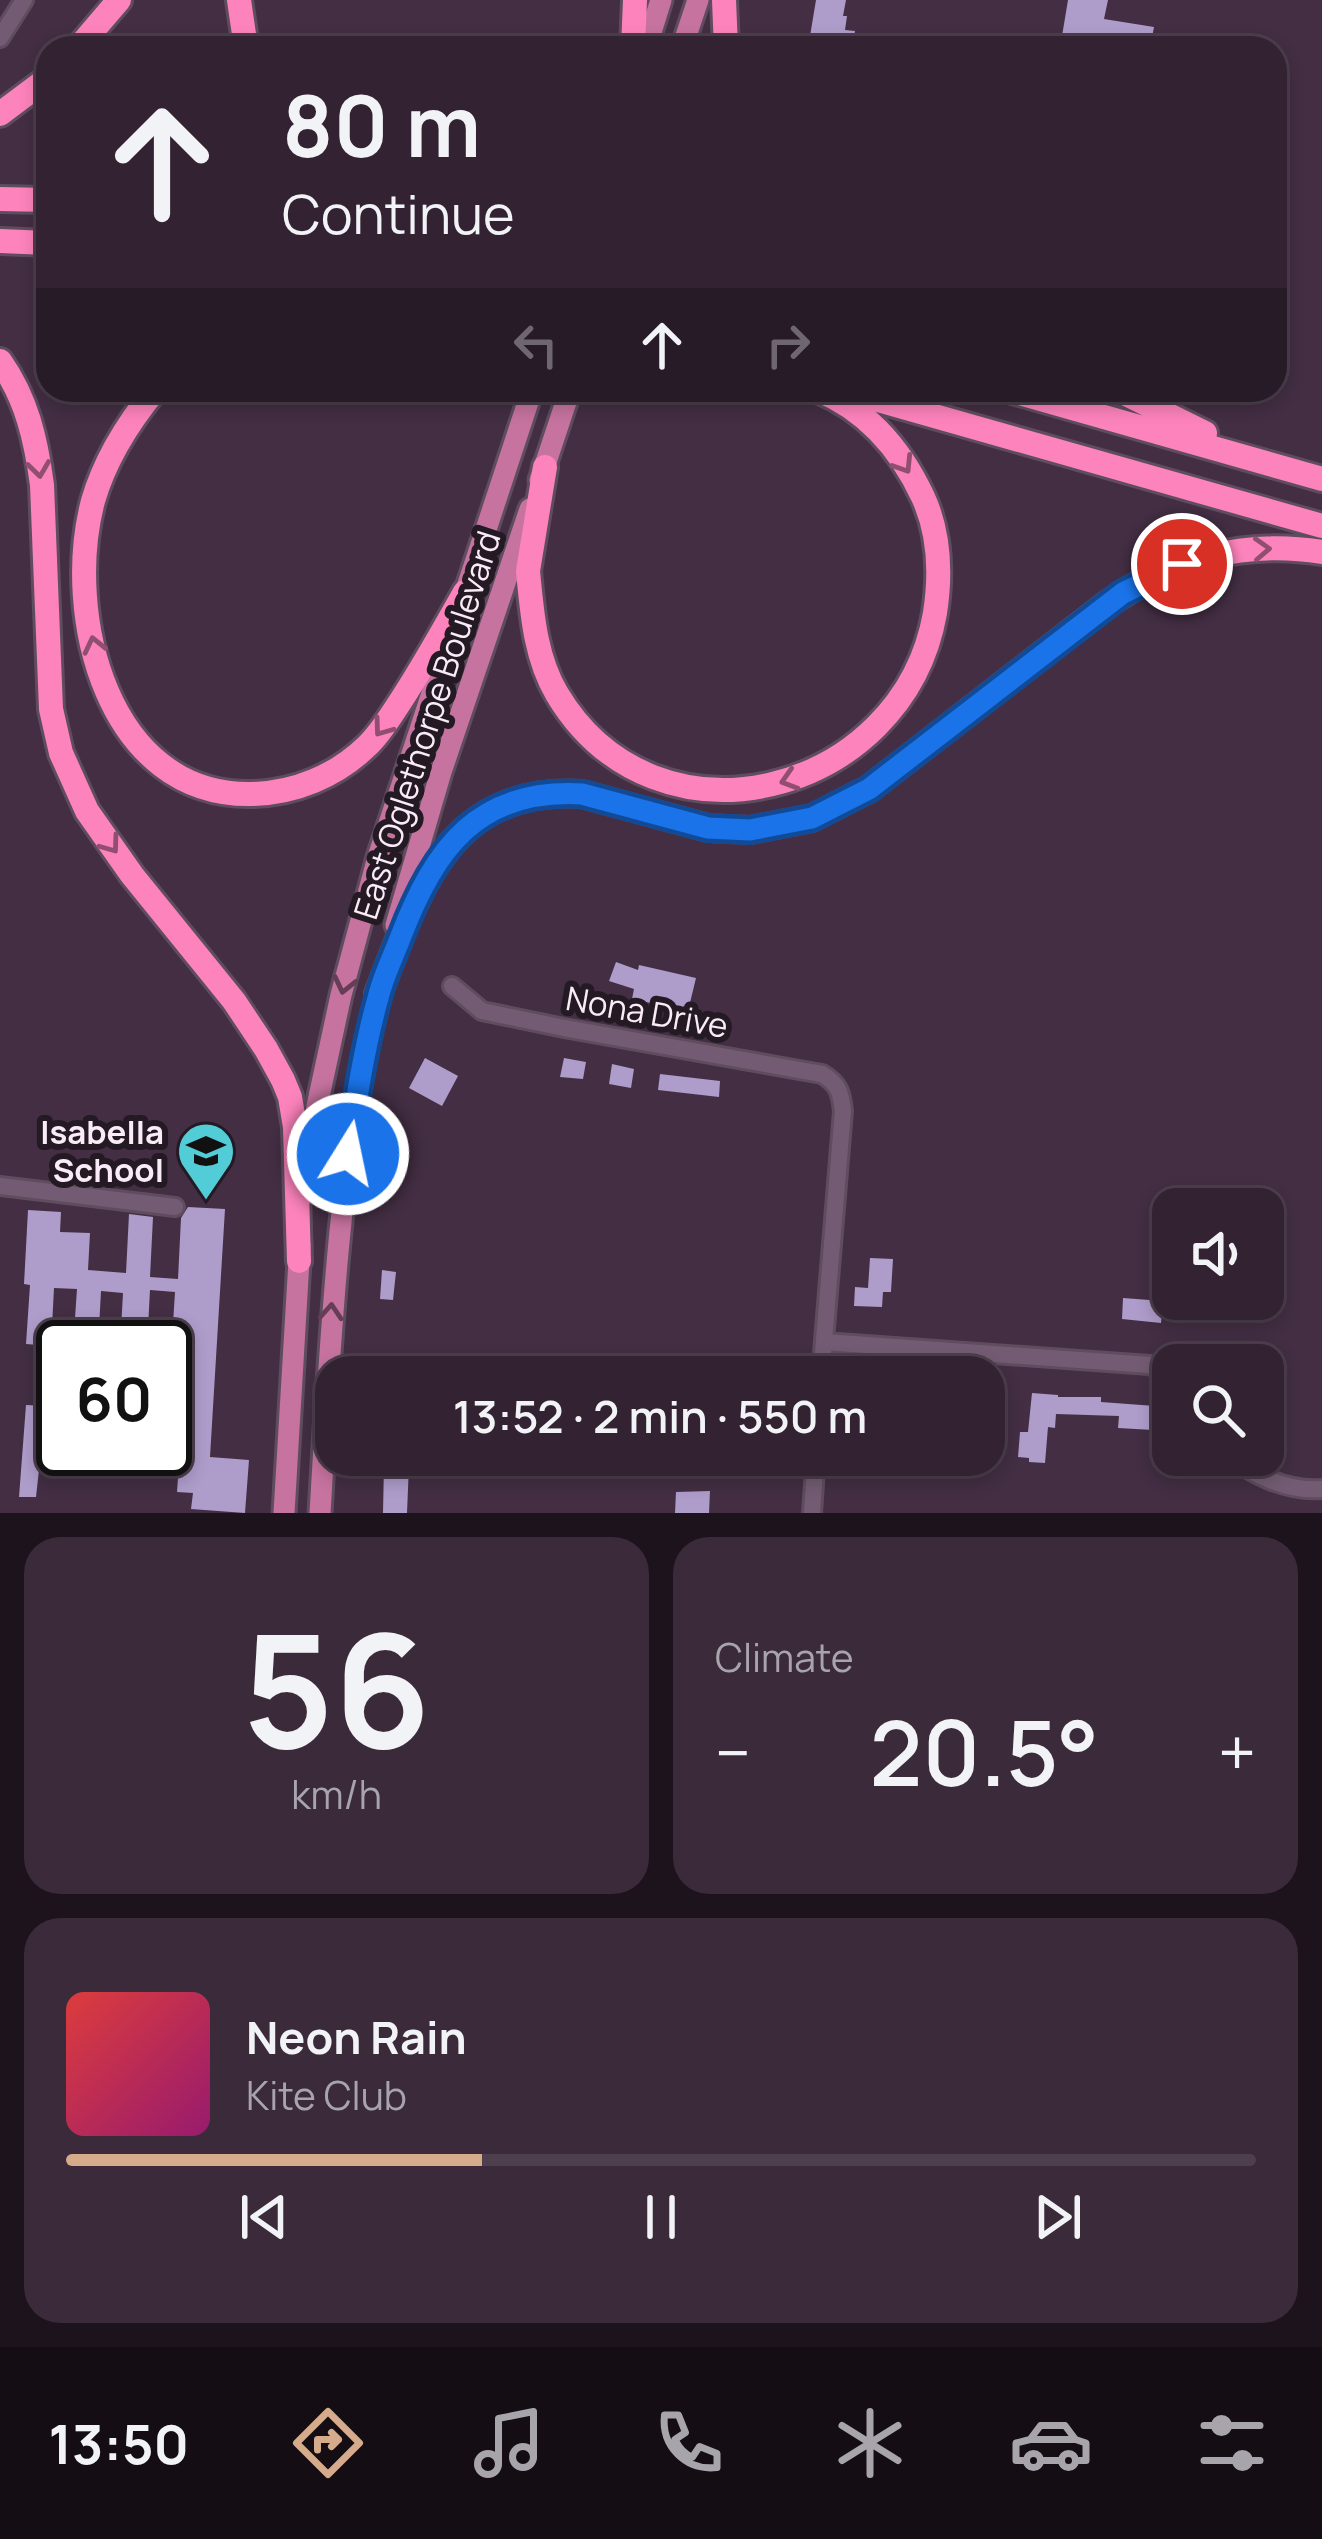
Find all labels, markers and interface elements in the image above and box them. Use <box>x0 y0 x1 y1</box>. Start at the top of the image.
text: 80 m <box>282 67 481 182</box>
icon: ahead <box>84 84 240 240</box>
text: Continue <box>282 176 515 250</box>
icon: left <box>503 312 569 378</box>
icon: ahead <box>629 312 695 378</box>
icon: right <box>755 312 821 378</box>
one-way arrow <box>890 451 912 473</box>
one-way arrow <box>25 460 51 479</box>
pin <box>1131 513 1233 615</box>
street label: East Oglethorpe Boulevard <box>343 525 511 925</box>
icon: arrive <box>1149 531 1215 597</box>
one-way arrow <box>1253 536 1272 562</box>
one-way arrow <box>82 636 107 656</box>
one-way arrow <box>374 715 396 736</box>
one-way arrow <box>779 766 800 791</box>
one-way arrow <box>97 832 119 854</box>
one-way arrow <box>333 974 358 994</box>
street label: Nona Drive <box>563 975 732 1048</box>
position arrow <box>285 1091 411 1217</box>
place label: Isabella School <box>40 1109 164 1192</box>
school or university icon: Isabella School <box>175 1120 237 1202</box>
map controls <box>1152 1188 1284 1476</box>
button: sound <box>1152 1188 1284 1320</box>
one-way arrow <box>318 1302 344 1321</box>
speed limit sign: 60 <box>36 1320 192 1476</box>
button: search <box>1152 1344 1284 1476</box>
text: 13:52 · 2 min · 550 m <box>453 1385 867 1447</box>
text: 56 <box>242 1582 431 1795</box>
text: Climate <box>715 1630 854 1684</box>
text: 20.5° <box>870 1690 1099 1813</box>
text: − <box>715 1707 751 1797</box>
text: + <box>1218 1707 1256 1797</box>
text: km/h <box>291 1767 382 1821</box>
text: Neon Rain <box>246 2006 467 2068</box>
text: Kite Club <box>246 2068 407 2122</box>
icon: previous <box>231 2184 297 2250</box>
icon: pause <box>628 2184 694 2250</box>
icon: next <box>1025 2184 1091 2250</box>
icon: directions <box>286 2401 370 2485</box>
icon: music <box>467 2401 551 2485</box>
icon: phone <box>647 2401 731 2485</box>
icon: climate <box>828 2401 912 2485</box>
icon: car <box>1009 2401 1093 2485</box>
icon: filters <box>1190 2401 1274 2485</box>
text: 13:50 <box>48 2406 189 2480</box>

